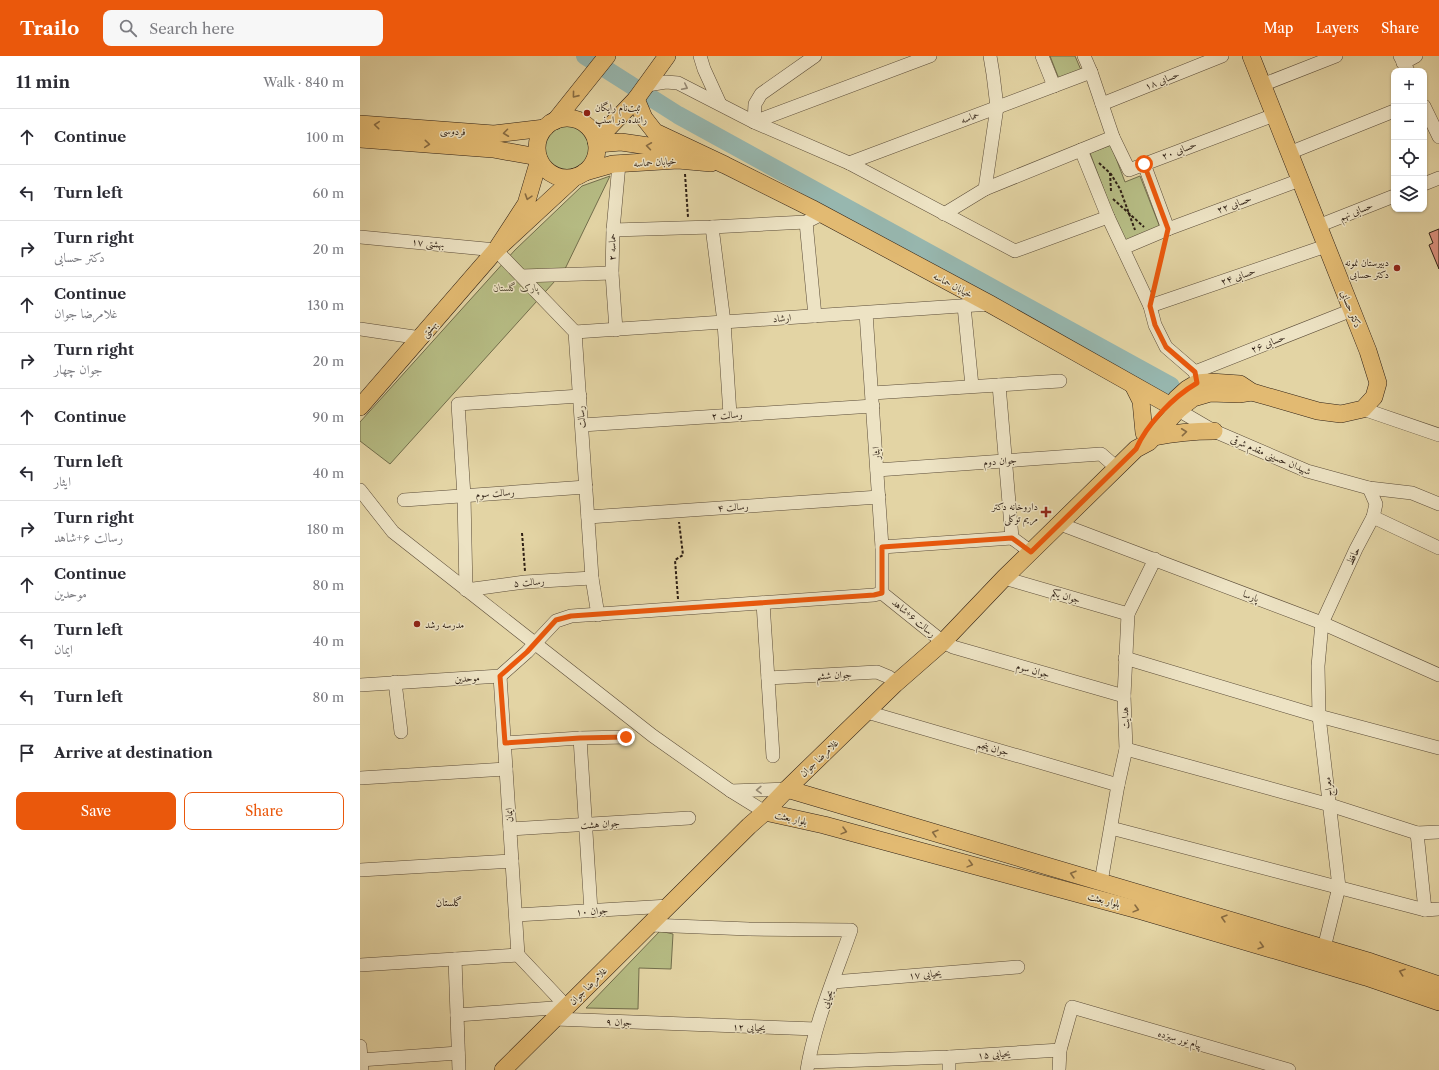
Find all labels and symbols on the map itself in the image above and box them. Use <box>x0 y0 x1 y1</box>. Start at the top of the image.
street label: حسابی ۱۸ <box>1143 67 1182 94</box>
one-way arrow <box>681 82 688 90</box>
one-way arrow <box>573 91 580 98</box>
place label: ثبت‌نام رایگان راننده در اسنپ <box>595 101 647 127</box>
marker: ثبت‌نام رایگان راننده در اسنپ <box>582 108 592 118</box>
street label: حماسه <box>959 108 981 126</box>
one-way arrow <box>374 120 380 129</box>
street label: فردوسی <box>440 123 466 140</box>
one-way arrow <box>503 128 509 137</box>
street label: حسابی ۲۰ <box>1160 137 1199 163</box>
one-way arrow <box>424 140 430 149</box>
one-way arrow <box>646 142 652 151</box>
street label: خیابان حماسه <box>633 154 677 170</box>
route start <box>1135 155 1153 173</box>
street label: حسابی ۲۲ <box>1215 192 1254 217</box>
one-way arrow <box>524 194 533 201</box>
street label: حسابی نهم <box>1337 198 1376 226</box>
street label: حماسه ۲ <box>605 233 619 261</box>
street label: بهشتی ۱۷ <box>411 235 445 252</box>
place label: دبیرستان نمونه دکتر حسابی <box>1345 256 1389 282</box>
marker: دبیرستان نمونه دکتر حسابی <box>1392 263 1402 273</box>
street label: حسابی ۲۴ <box>1219 264 1258 289</box>
street label: خیابان حماسه <box>931 269 975 301</box>
park label: پارک گلستان <box>493 281 540 295</box>
street label: دکتر حسابی <box>1337 288 1364 330</box>
street label: ارشاد <box>772 311 792 325</box>
street label: بهشتی <box>418 318 441 341</box>
street label: حسابی ۲۶ <box>1249 330 1288 357</box>
street label: رسالت <box>574 405 588 429</box>
street label: رسالت ۲ <box>711 407 743 423</box>
one-way arrow <box>1181 427 1187 436</box>
street label: شهیدان حسینی مقدم شرقی <box>1228 432 1313 481</box>
street label: ایثار <box>869 446 883 461</box>
street label: جوان دوم <box>983 453 1017 472</box>
street label: رسالت سوم <box>475 485 515 504</box>
street label: رسالت ۴ <box>717 499 749 515</box>
place label: داروخانه دکتر مریم توکلی <box>991 500 1038 528</box>
marker: داروخانه دکتر مریم توکلی <box>1041 507 1051 517</box>
street label: حافظ <box>1343 545 1363 567</box>
street label: رسالت ۵ <box>513 574 545 590</box>
street label: جوان یکم <box>1049 586 1082 609</box>
street label: پارسا <box>1241 587 1262 606</box>
street label: رسالت ۶+شاهد <box>889 596 939 640</box>
place label: مدرسه رشد <box>425 618 464 631</box>
marker: مدرسه رشد <box>412 619 422 629</box>
street label: جوان سوم <box>1014 659 1051 684</box>
street label: جوان ششم <box>816 668 852 686</box>
street label: موحدین <box>454 671 480 685</box>
street label: هدایت <box>1118 707 1132 729</box>
route end <box>617 728 635 746</box>
street label: غلامرضا جوان <box>797 736 842 780</box>
street label: جوان پنجم <box>975 737 1010 762</box>
street label: معراج <box>1320 776 1339 798</box>
one-way arrow <box>756 786 762 794</box>
street label: ایمان <box>502 807 516 823</box>
street label: بلوار بعثت <box>773 808 809 828</box>
street label: جوان هشت <box>580 816 620 832</box>
one-way arrow <box>841 826 848 834</box>
one-way arrow <box>931 829 938 838</box>
one-way arrow <box>967 860 973 868</box>
one-way arrow <box>1069 870 1076 879</box>
street label: بلوار بعثت <box>1086 889 1122 911</box>
district label: گلستان <box>436 895 462 909</box>
street label: جوان ۱۰ <box>575 903 609 919</box>
one-way arrow <box>1132 904 1139 913</box>
one-way arrow <box>1221 914 1228 923</box>
one-way arrow <box>1257 941 1264 950</box>
street label: غلامرضا جوان <box>566 964 611 1009</box>
street label: یحیایی ۱۷ <box>908 966 942 982</box>
one-way arrow <box>1399 969 1406 977</box>
street label: یحیایی <box>818 988 836 1010</box>
street label: جوان ۹ <box>606 1015 632 1029</box>
street label: یحیایی ۱۲ <box>732 1020 766 1034</box>
street label: پیام نور سیزده <box>1156 1026 1204 1054</box>
street label: یحیایی ۱۵ <box>977 1046 1011 1062</box>

